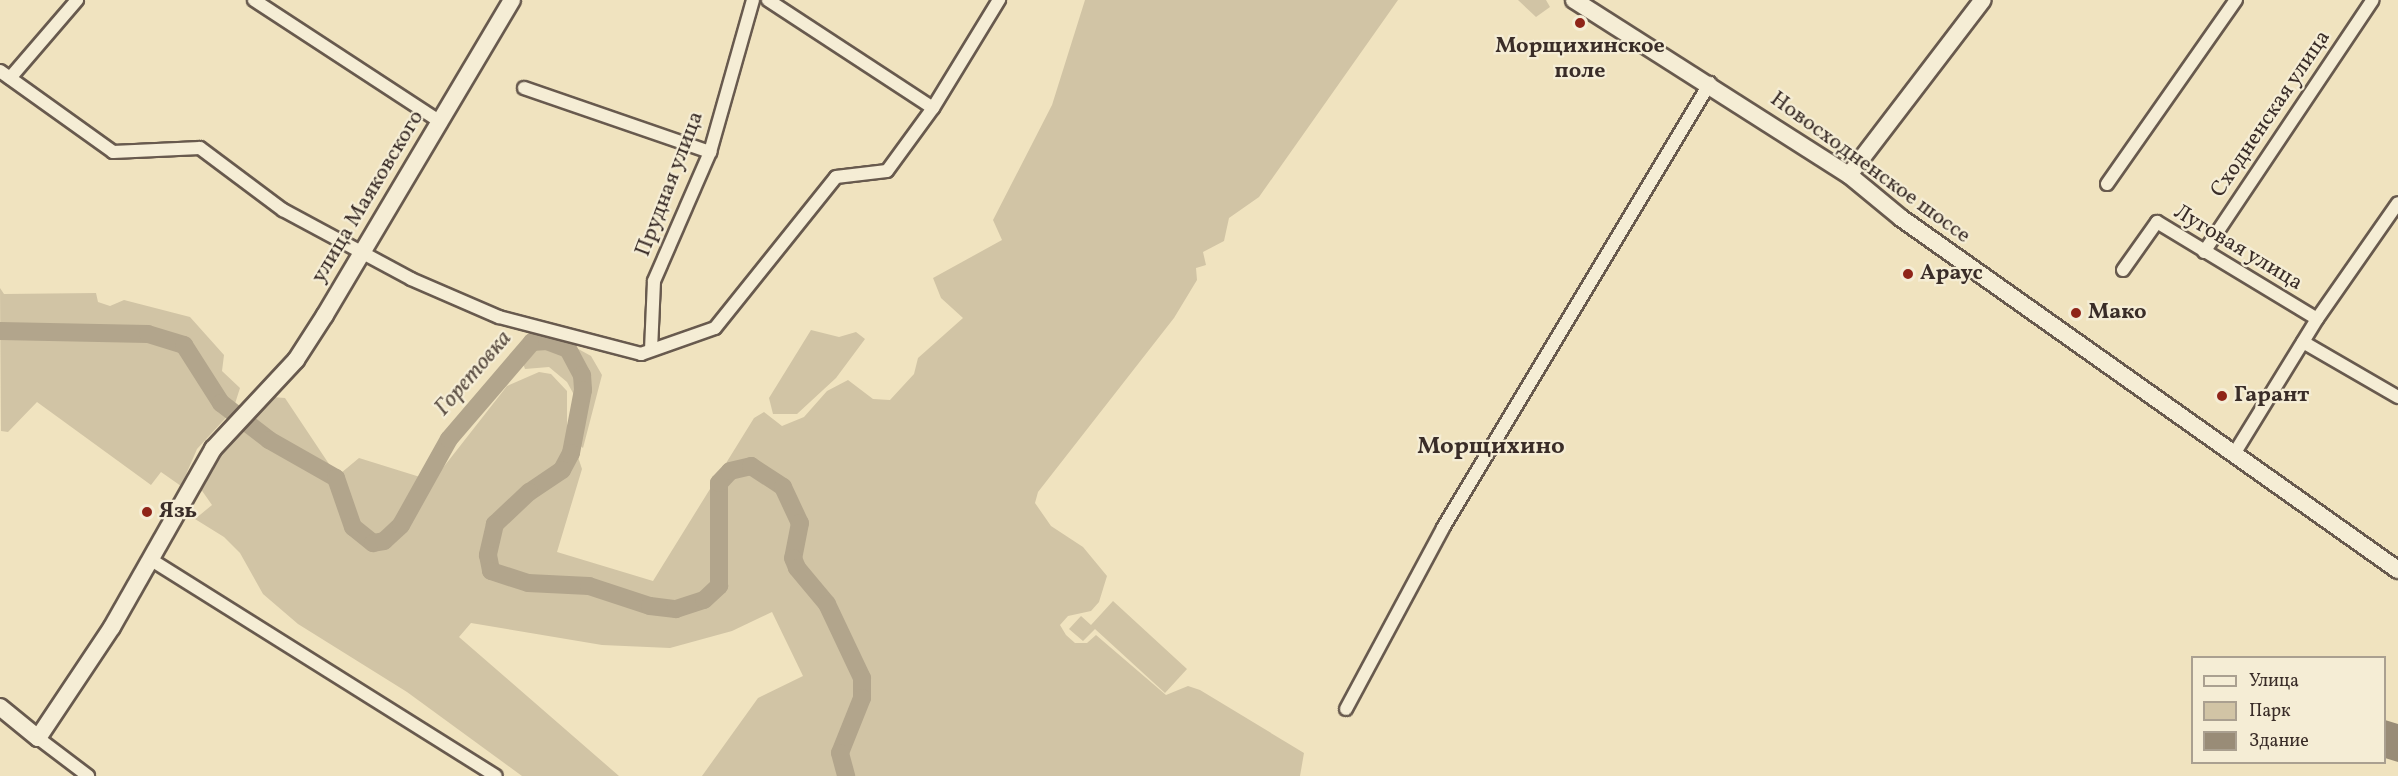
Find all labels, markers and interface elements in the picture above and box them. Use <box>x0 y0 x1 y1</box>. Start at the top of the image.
marker: Морщихинское поле <box>1573 16 1587 30</box>
street label: Сходненская улица <box>2205 25 2337 203</box>
place label: Морщихинское поле <box>1495 33 1665 84</box>
street label: Новосходненское шоссе <box>1765 86 1975 250</box>
street label: улица Маяковского <box>306 106 430 288</box>
street label: Прудная улица <box>630 107 710 261</box>
street label: Луговая улица <box>2168 199 2308 297</box>
place label: Араус <box>1920 261 1983 287</box>
marker: Араус <box>1901 267 1915 281</box>
place label: Мако <box>2088 300 2147 326</box>
marker: Мако <box>2069 306 2083 320</box>
water label: Горетовка <box>429 325 519 423</box>
place label: Гарант <box>2234 383 2309 409</box>
marker: Гарант <box>2215 389 2229 403</box>
district label: Морщихино <box>1417 434 1565 462</box>
place label: Язь <box>159 499 197 525</box>
marker: Язь <box>140 505 154 519</box>
legend <box>2191 656 2386 764</box>
text: Улица <box>2249 669 2299 694</box>
text: Парк <box>2249 699 2291 724</box>
text: Здание <box>2249 729 2309 754</box>

